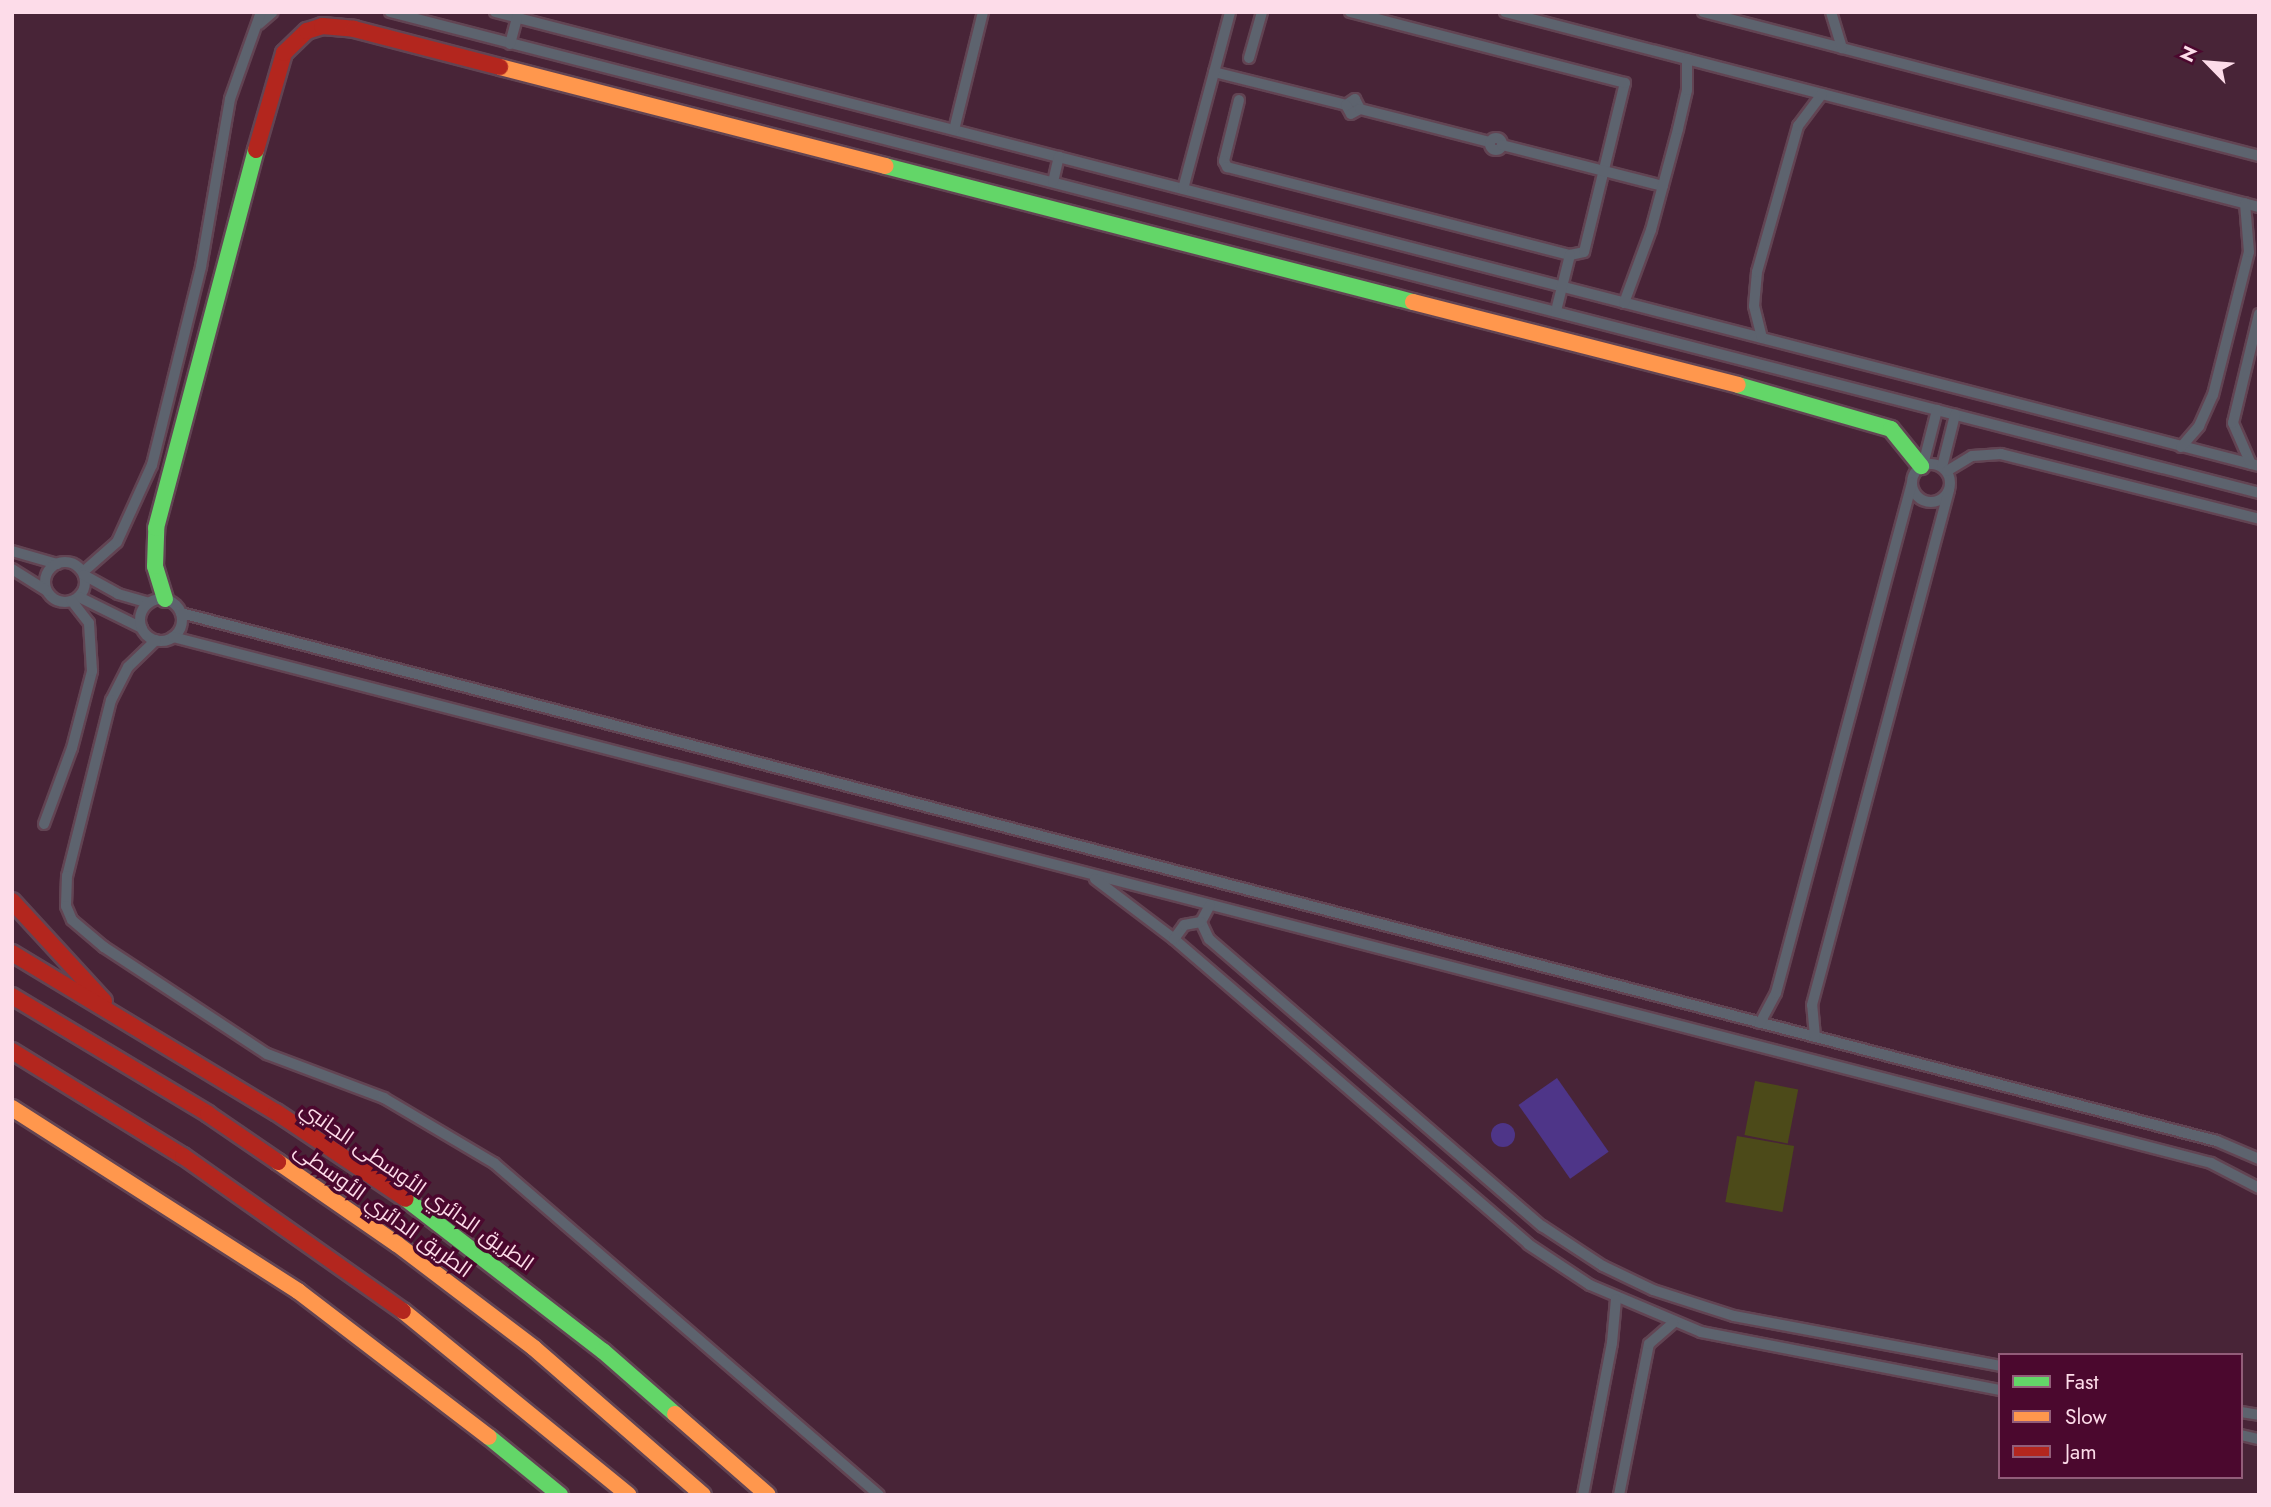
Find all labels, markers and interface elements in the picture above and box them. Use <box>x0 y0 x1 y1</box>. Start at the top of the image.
north arrow <box>2173 28 2243 98</box>
text: N <box>2173 41 2204 66</box>
street label: الطريق الدائري الأوسطى الجانبي <box>296 1096 538 1276</box>
street label: الطريق الدائري الأوسطى <box>289 1137 477 1283</box>
legend <box>1998 1353 2243 1479</box>
text: Fast <box>2065 1367 2098 1397</box>
text: Slow <box>2065 1402 2107 1432</box>
text: Jam <box>2065 1437 2097 1467</box>

